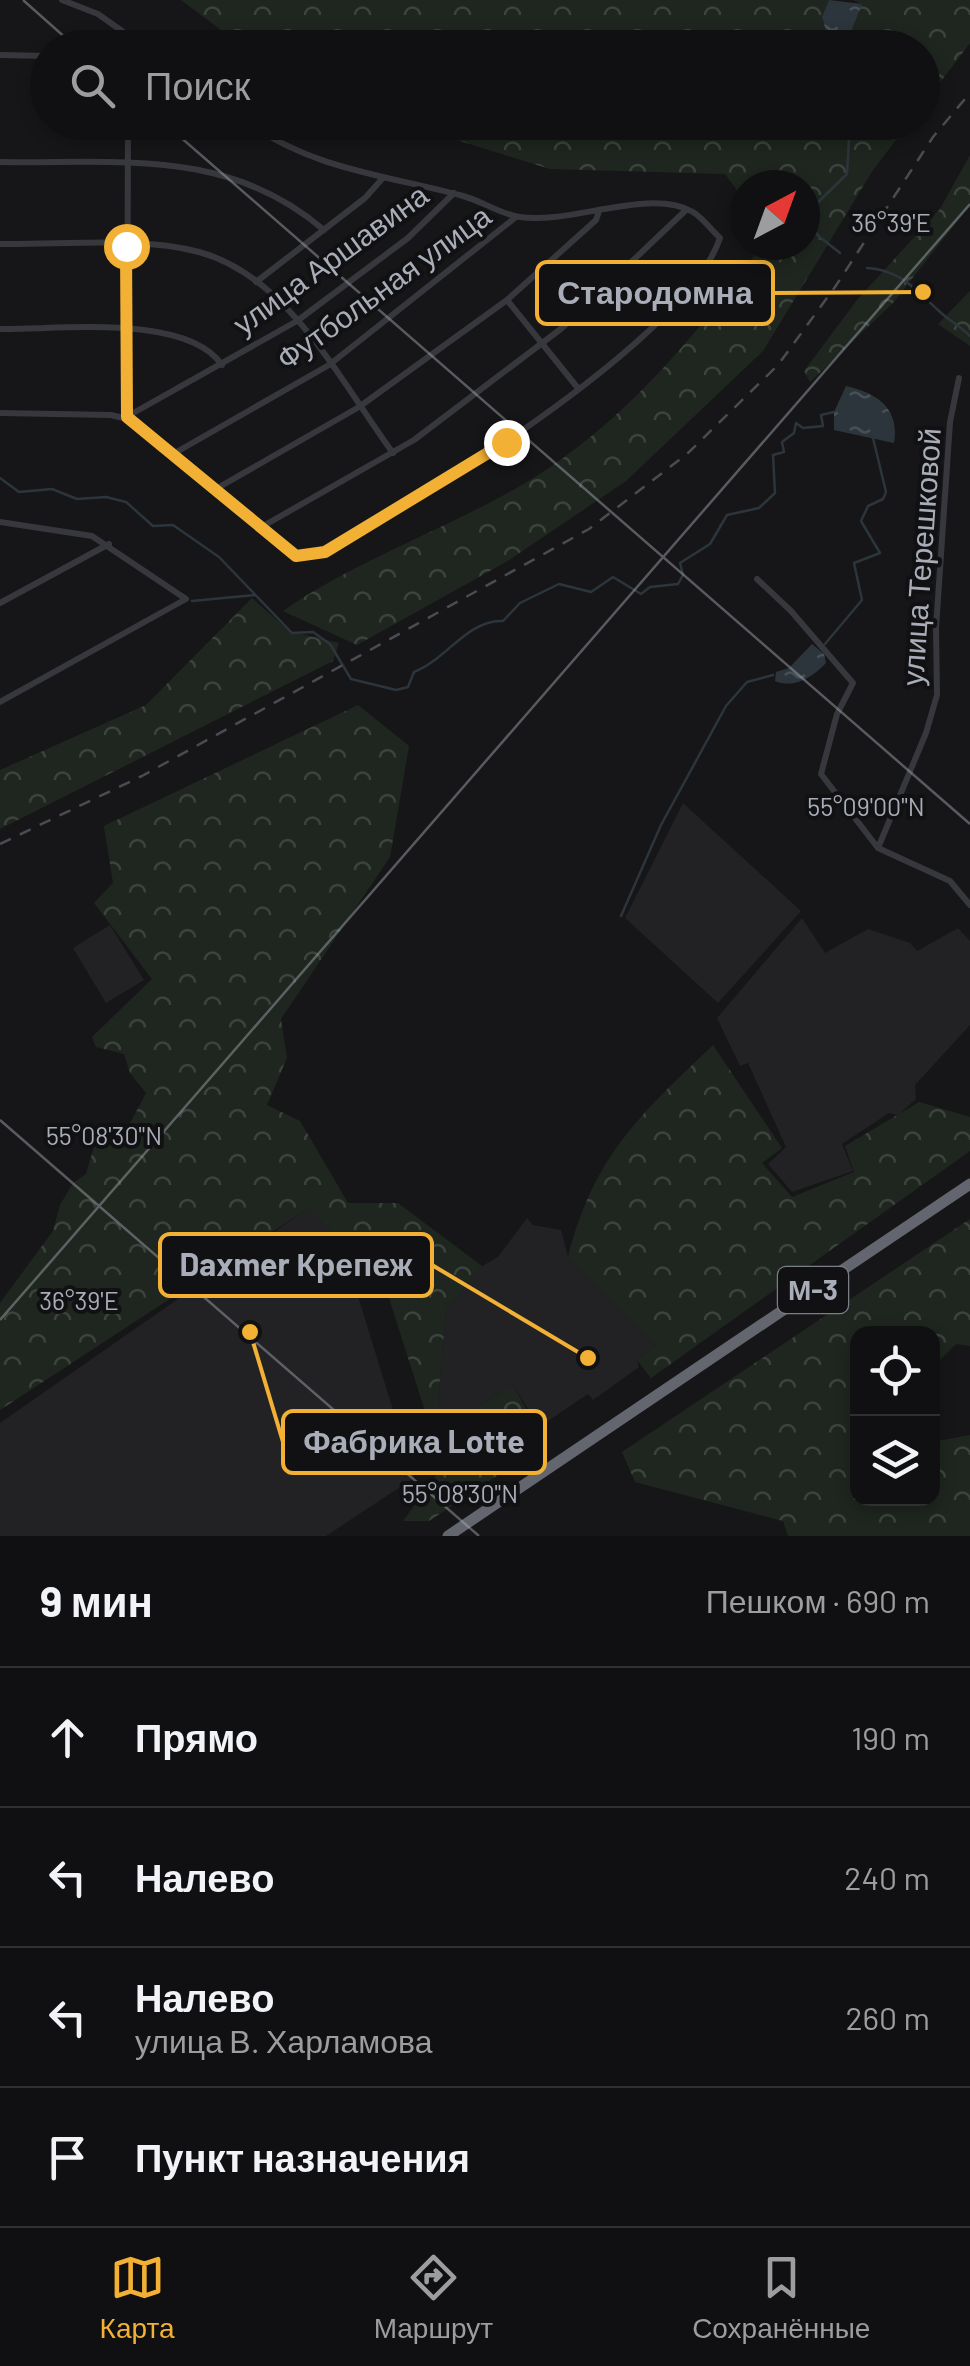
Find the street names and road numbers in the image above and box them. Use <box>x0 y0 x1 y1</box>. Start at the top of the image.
street label: улица Аршавина <box>225 175 434 341</box>
street label: Футбольная улица <box>269 196 497 376</box>
street label: улица Терешковой <box>893 427 947 687</box>
road number: М-3 <box>778 1267 848 1313</box>

